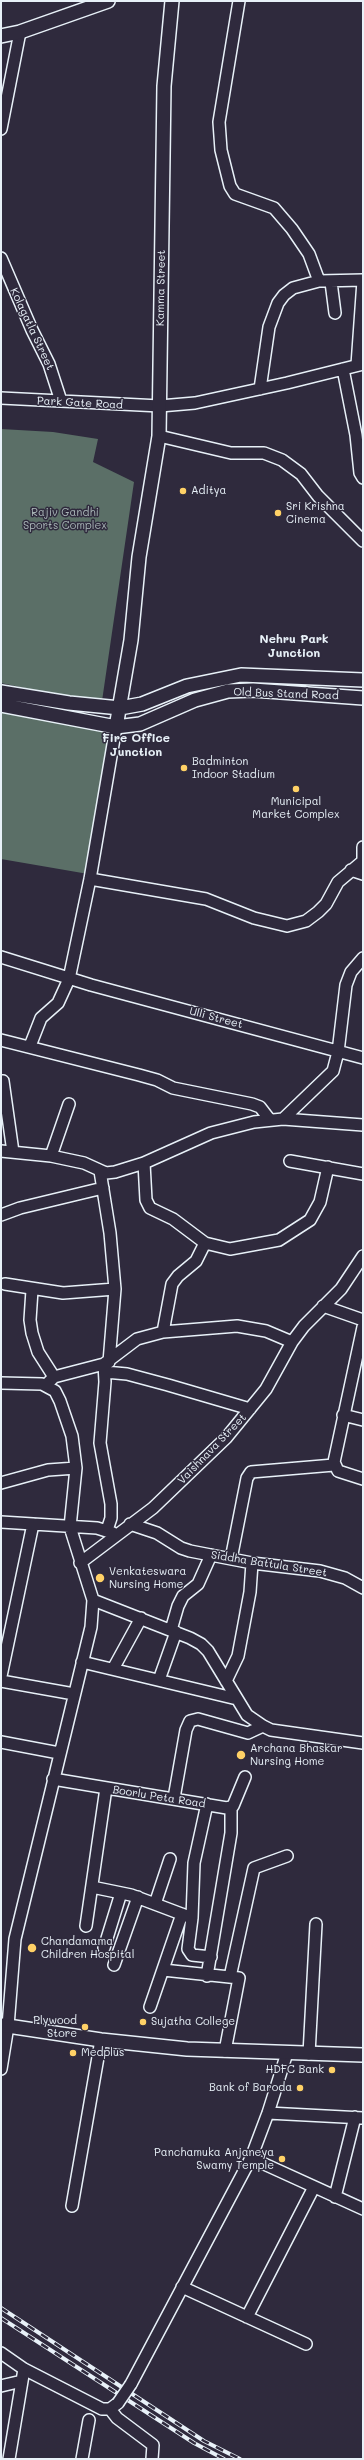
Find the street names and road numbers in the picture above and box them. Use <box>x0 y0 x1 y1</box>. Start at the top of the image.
street label: Kamma Street <box>154 250 168 326</box>
street label: Kolagatla Street <box>7 286 57 372</box>
street label: Park Gate Road <box>37 394 123 412</box>
street label: Old Bus Stand Road <box>233 686 339 702</box>
street label: Ulli Street <box>188 1005 244 1031</box>
street label: Vaishnava Street <box>175 1411 249 1487</box>
street label: Siddha Battula Street <box>210 1548 328 1580</box>
street label: Boorlu Peta Road <box>112 1783 206 1811</box>

